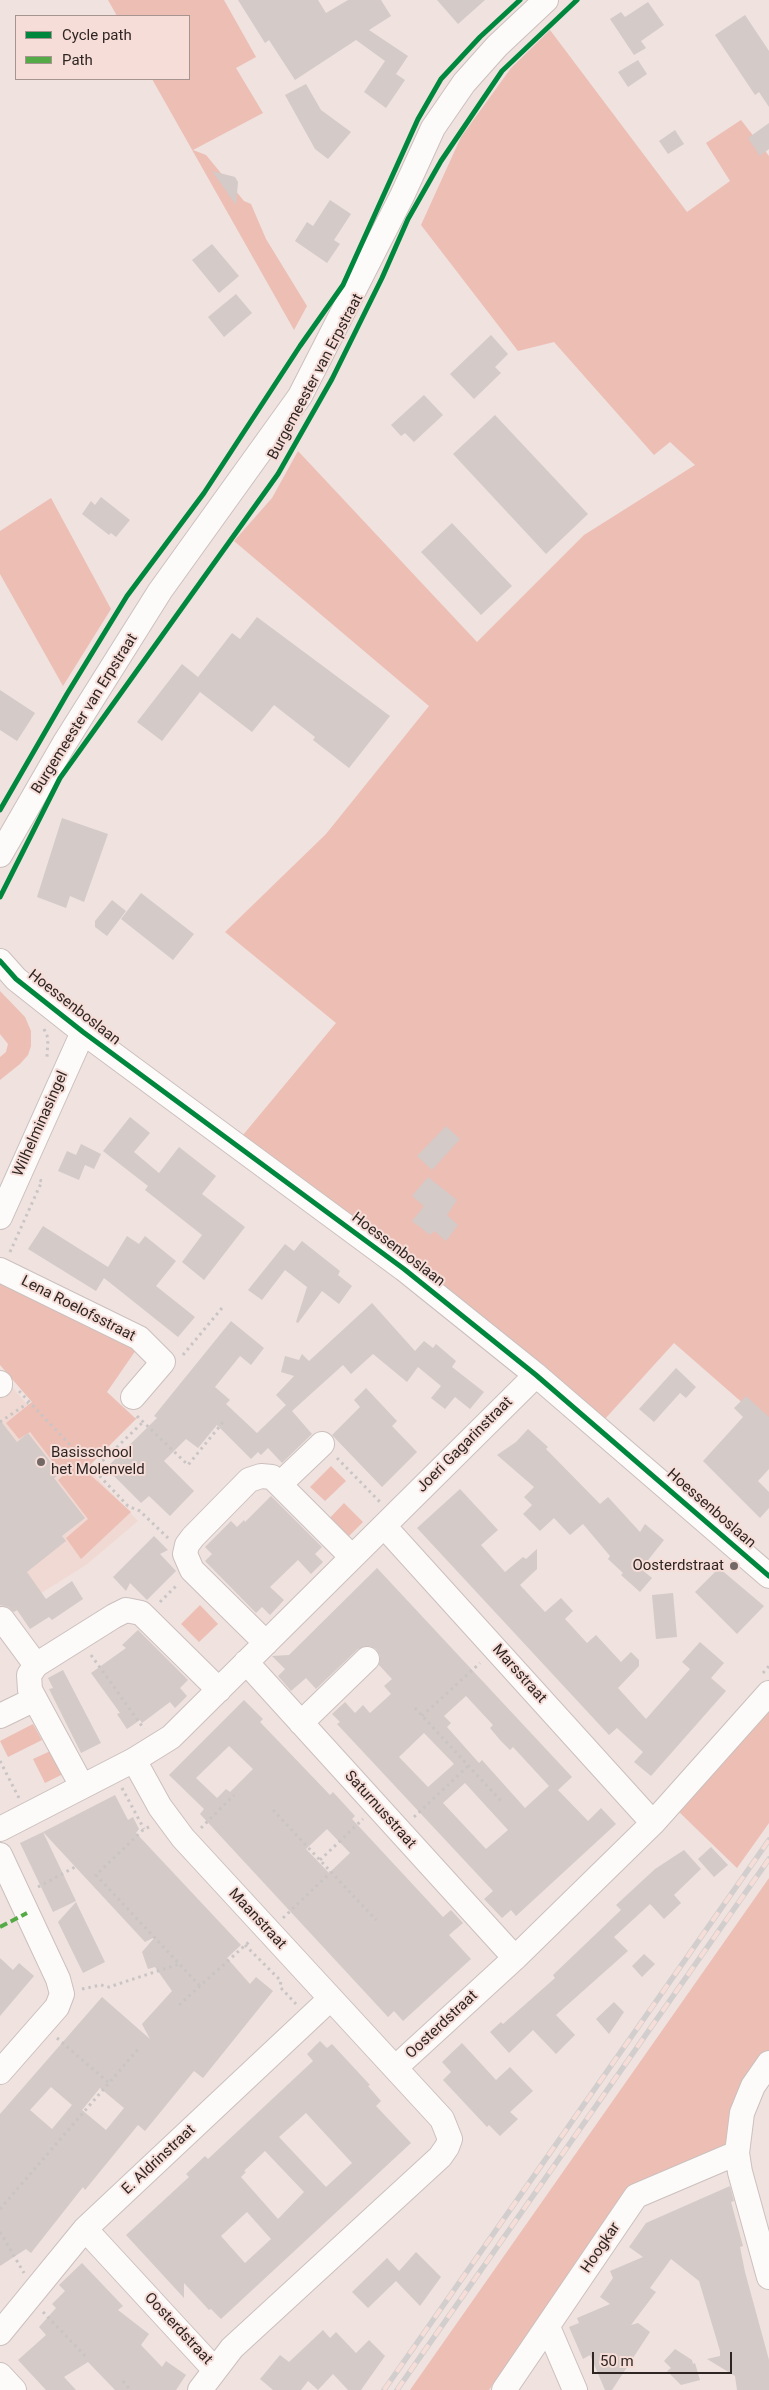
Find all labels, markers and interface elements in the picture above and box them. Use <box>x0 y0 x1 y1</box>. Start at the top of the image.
legend <box>15 15 190 80</box>
text: Cycle path <box>62 26 132 44</box>
text: Path <box>62 51 93 69</box>
street label: Burgemeester van Erpstraat <box>265 291 367 463</box>
street label: Burgemeester van Erpstraat <box>28 631 142 797</box>
street label: Hoessenboslaan <box>24 966 124 1050</box>
street label: Wilhelminasingel <box>10 1069 72 1179</box>
street label: Hoessenboslaan <box>348 1209 448 1291</box>
street label: Lena Roelofsstraat <box>18 1272 138 1346</box>
street label: Joeri Gagarinstraat <box>413 1393 517 1497</box>
place label: Basisschool het Molenveld <box>51 1444 145 1479</box>
marker: Basisschool het Molenveld <box>35 1456 47 1468</box>
street label: Hoessenboslaan <box>663 1466 759 1552</box>
place label: Oosterdstraat <box>632 1557 724 1575</box>
marker: Oosterdstraat <box>728 1560 740 1572</box>
street label: Marsstraat <box>488 1641 550 1707</box>
street label: Saturnusstraat <box>340 1767 420 1853</box>
street label: Maanstraat <box>224 1885 290 1953</box>
street label: Oosterdstraat <box>402 1987 482 2063</box>
street label: E. Aldrinstraat <box>119 2121 199 2199</box>
street label: Hoogkar <box>578 2219 624 2277</box>
street label: Oosterdstraat <box>140 2289 216 2369</box>
scale bar <box>594 2342 734 2374</box>
text: 50 m <box>600 2352 634 2370</box>

